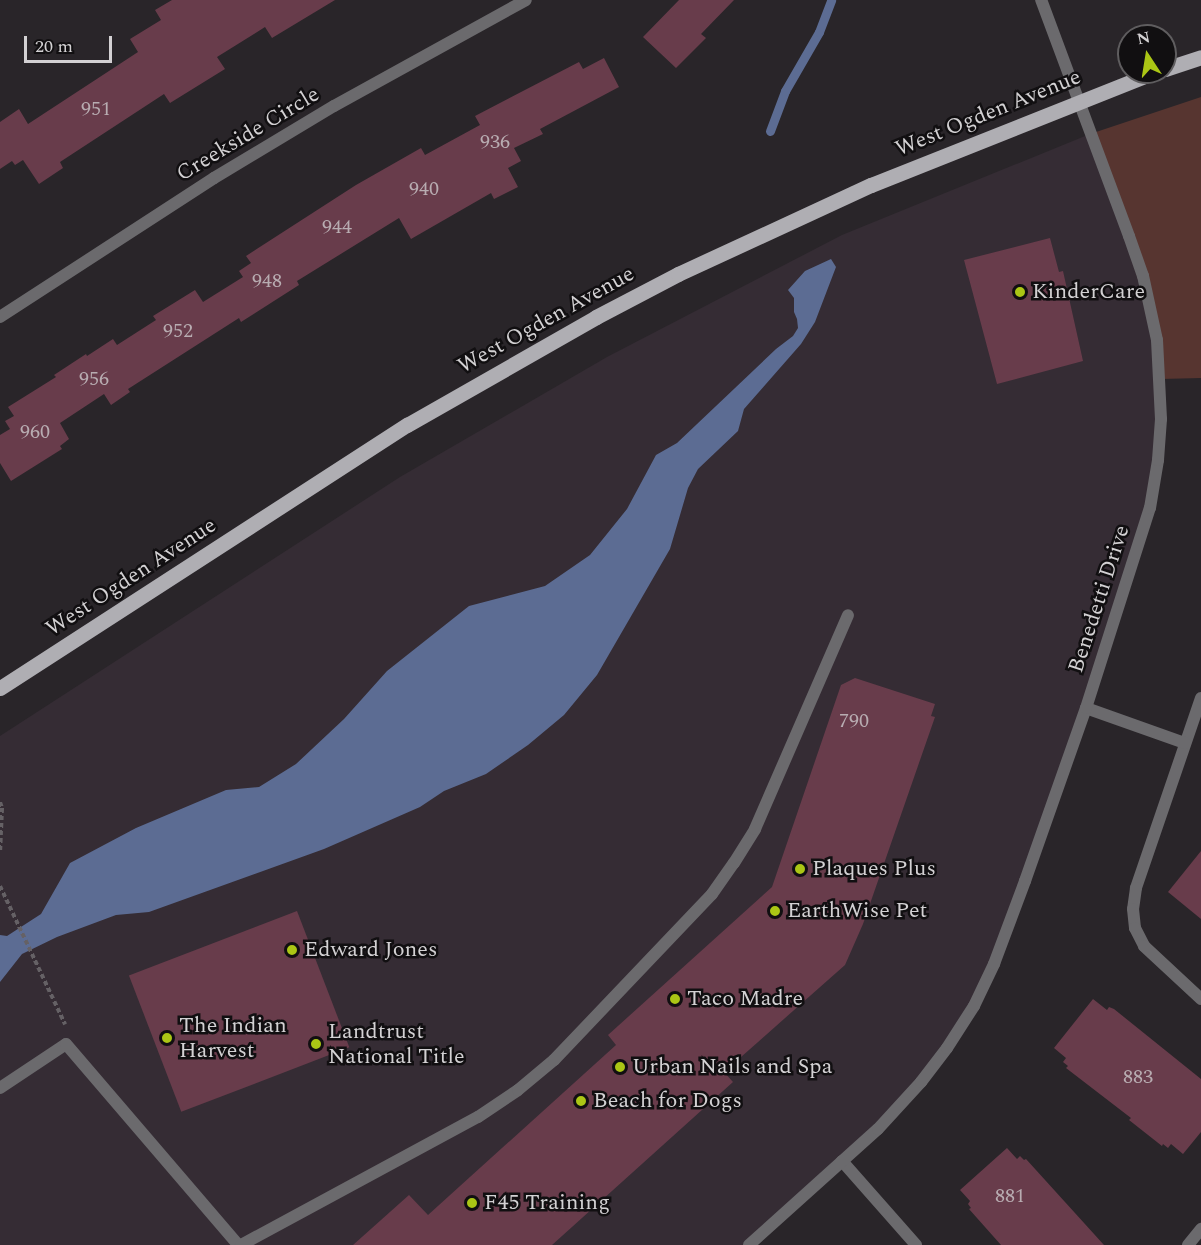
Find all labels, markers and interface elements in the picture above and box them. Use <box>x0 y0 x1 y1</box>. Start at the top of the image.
scale bar <box>27 24 116 62</box>
north arrow <box>1117 24 1177 84</box>
text: N <box>1135 25 1153 51</box>
text: 20 m <box>35 33 73 60</box>
street label: West Ogden Avenue <box>891 64 1085 162</box>
street label: Creekside Circle <box>172 81 324 187</box>
house number: 951 <box>81 97 111 121</box>
house number: 936 <box>480 130 510 154</box>
house number: 940 <box>409 177 439 201</box>
house number: 944 <box>322 215 352 239</box>
street label: West Ogden Avenue <box>453 261 639 379</box>
house number: 948 <box>252 269 282 293</box>
place label: KinderCare <box>1032 279 1145 305</box>
marker: KinderCare <box>1013 285 1027 299</box>
house number: 952 <box>163 319 193 343</box>
house number: 956 <box>79 367 109 391</box>
house number: 960 <box>20 420 50 444</box>
street label: West Ogden Avenue <box>41 512 221 642</box>
street label: Benedetti Drive <box>1063 522 1135 676</box>
house number: 790 <box>839 709 869 733</box>
place label: Plaques Plus <box>812 856 936 882</box>
marker: Plaques Plus <box>793 862 807 876</box>
place label: EarthWise Pet <box>787 898 927 924</box>
marker: EarthWise Pet <box>768 904 782 918</box>
place label: Edward Jones <box>304 937 437 963</box>
marker: Edward Jones <box>285 943 299 957</box>
place label: Taco Madre <box>687 986 803 1012</box>
marker: Taco Madre <box>668 992 682 1006</box>
place label: The Indian Harvest <box>179 1012 287 1064</box>
place label: Landtrust National Title <box>328 1018 465 1070</box>
marker: The Indian Harvest <box>160 1031 174 1045</box>
marker: Landtrust National Title <box>309 1037 323 1051</box>
place label: Urban Nails and Spa <box>632 1054 832 1080</box>
marker: Urban Nails and Spa <box>613 1060 627 1074</box>
house number: 883 <box>1123 1065 1153 1089</box>
place label: Beach for Dogs <box>593 1088 742 1114</box>
marker: Beach for Dogs <box>574 1094 588 1108</box>
house number: 881 <box>995 1184 1025 1208</box>
place label: F45 Training <box>484 1190 610 1216</box>
marker: F45 Training <box>465 1196 479 1210</box>

